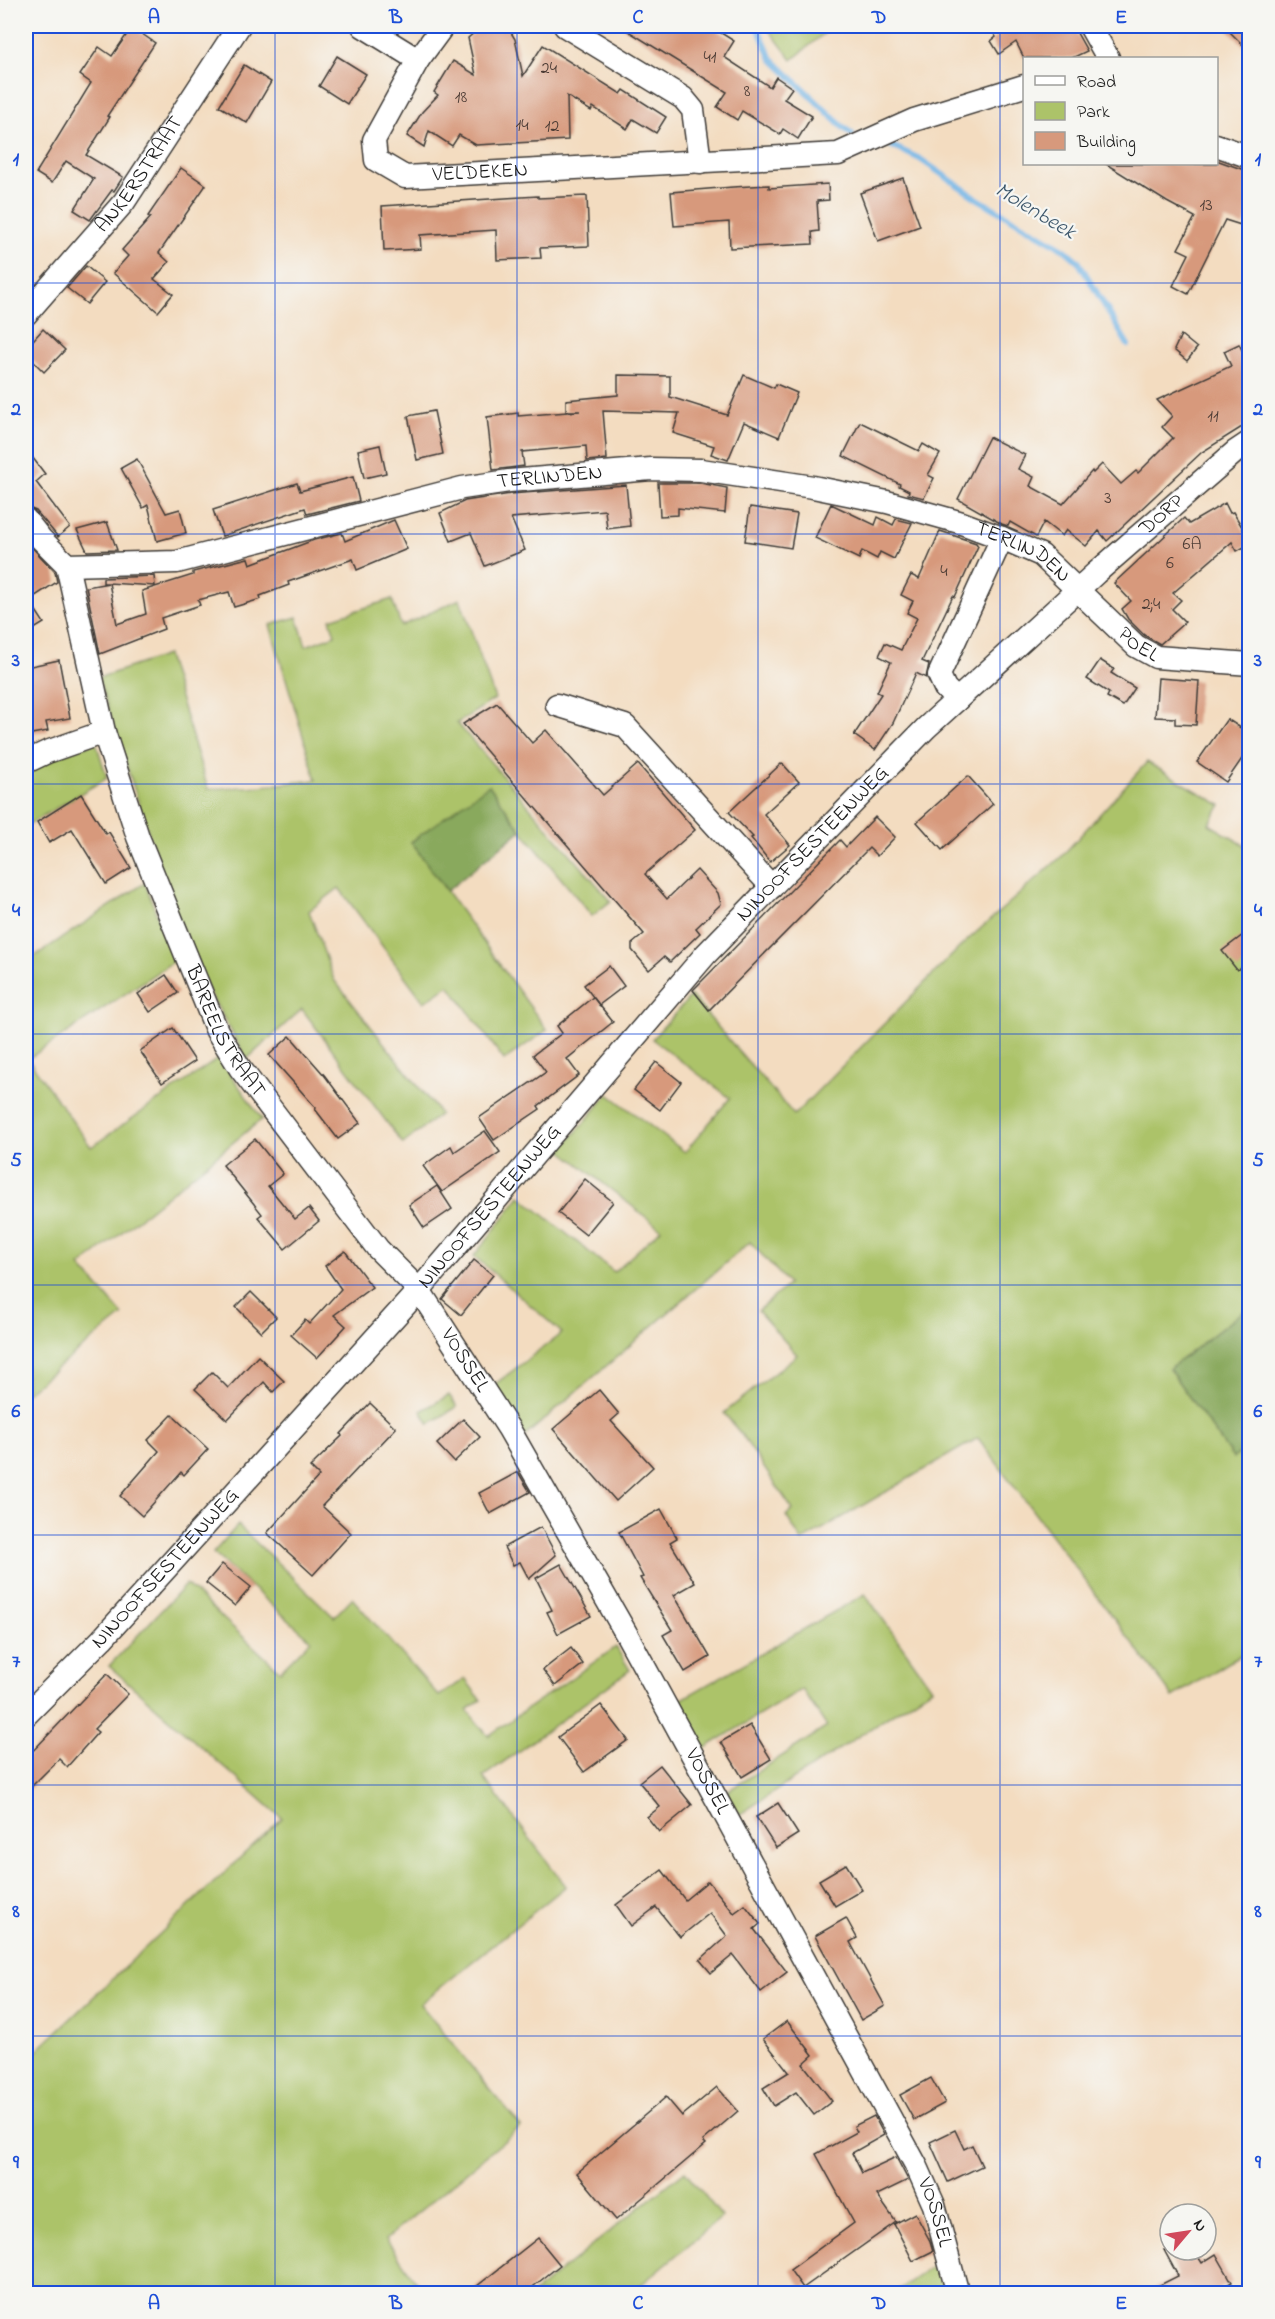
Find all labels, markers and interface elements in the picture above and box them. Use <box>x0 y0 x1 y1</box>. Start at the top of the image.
text: A <box>148 4 160 33</box>
text: B <box>388 4 403 33</box>
text: C <box>633 4 644 33</box>
text: D <box>871 4 886 33</box>
text: E <box>1115 4 1127 33</box>
house number: 41 <box>703 45 717 71</box>
house number: 24 <box>541 56 558 82</box>
legend <box>1023 57 1218 165</box>
text: Road <box>1077 70 1116 96</box>
house number: 8 <box>744 79 751 105</box>
house number: 18 <box>455 85 467 111</box>
text: Park <box>1077 100 1110 126</box>
street label: ANKERSTRAAT <box>88 110 191 240</box>
house number: 14 <box>515 113 529 139</box>
house number: 12 <box>545 114 559 140</box>
text: Building <box>1076 130 1136 157</box>
text: 1 <box>13 146 20 175</box>
text: 1 <box>1255 146 1262 175</box>
street label: VELDEKEN <box>431 155 529 191</box>
water label: Molenbeek <box>988 175 1083 249</box>
house number: 13 <box>1199 193 1213 219</box>
text: 2 <box>10 396 21 425</box>
text: 2 <box>1252 396 1263 425</box>
house number: 11 <box>1207 404 1219 430</box>
street label: TERLINDEN <box>495 458 604 498</box>
house number: 3 <box>1104 486 1112 512</box>
street label: DORP <box>1133 487 1191 544</box>
street label: TERLINDEN <box>971 514 1077 590</box>
house number: 6A <box>1182 532 1202 558</box>
house number: 6 <box>1166 551 1174 577</box>
house number: 4 <box>940 559 948 585</box>
house number: 2;4 <box>1142 592 1161 618</box>
street label: POEL <box>1110 620 1164 671</box>
text: 3 <box>11 647 20 676</box>
text: 3 <box>1253 647 1262 676</box>
street label: NINOOFSESTEENWEG <box>730 759 896 929</box>
text: 4 <box>12 897 21 926</box>
text: 4 <box>1254 897 1263 926</box>
street label: BAREELSTRAAT <box>177 960 273 1104</box>
street label: NINOOFSESTEENWEG <box>411 1118 569 1296</box>
text: 5 <box>10 1147 22 1176</box>
text: 5 <box>1252 1147 1264 1176</box>
street label: VOSSEL <box>432 1322 497 1399</box>
text: 6 <box>12 1398 21 1427</box>
text: 6 <box>1254 1398 1263 1427</box>
street label: NINOOFSESTEENWEG <box>85 1482 246 1656</box>
text: 7 <box>12 1648 21 1677</box>
text: 7 <box>1254 1648 1263 1677</box>
street label: VOSSEL <box>676 1742 737 1820</box>
text: 8 <box>11 1898 20 1927</box>
text: 8 <box>1253 1898 1262 1927</box>
text: 9 <box>12 2149 20 2178</box>
text: 9 <box>1254 2149 1262 2178</box>
street label: VOSSEL <box>908 2172 960 2251</box>
north arrow <box>1158 2202 1218 2262</box>
text: N <box>1186 2215 1213 2236</box>
text: A <box>148 2290 160 2319</box>
text: B <box>388 2290 403 2319</box>
text: C <box>633 2290 644 2319</box>
text: D <box>871 2290 886 2319</box>
text: E <box>1115 2290 1127 2319</box>

